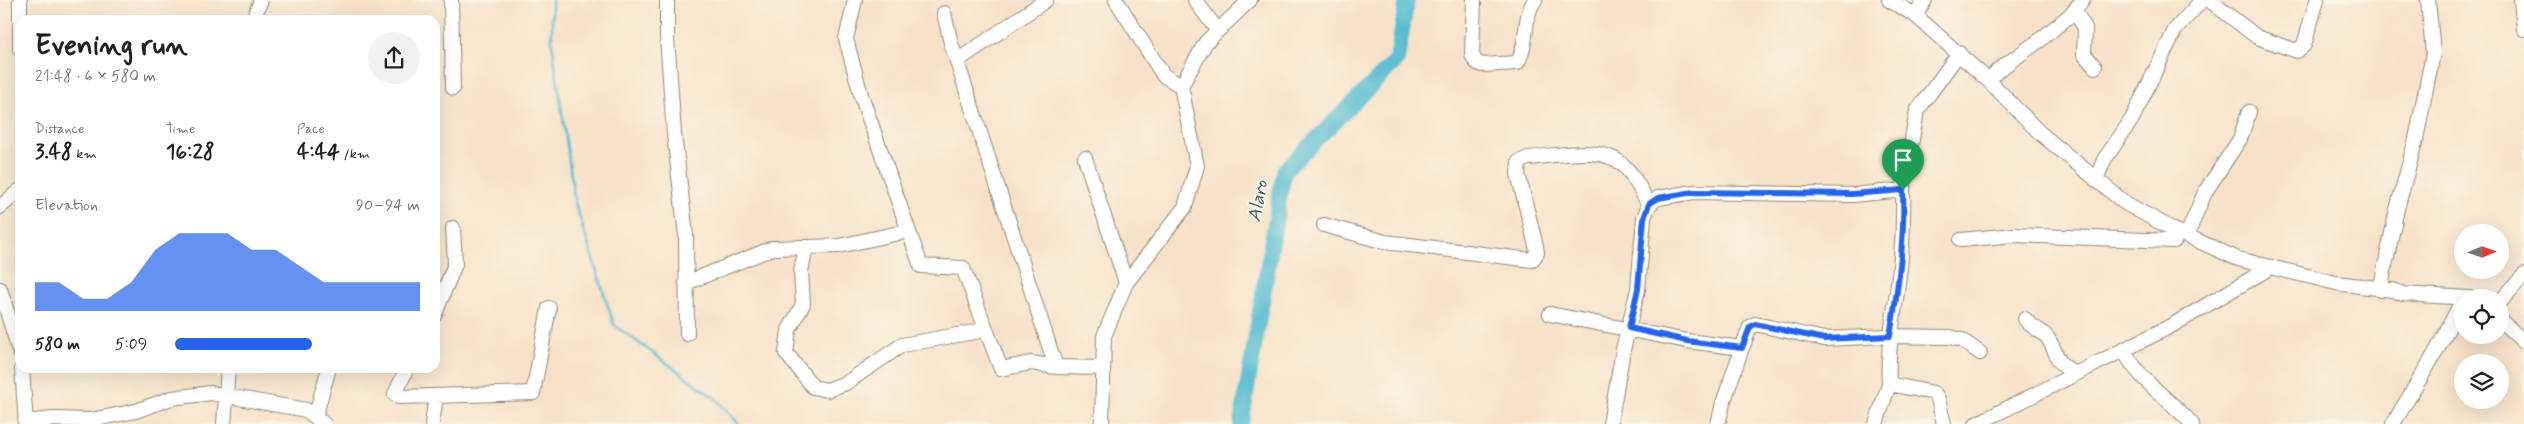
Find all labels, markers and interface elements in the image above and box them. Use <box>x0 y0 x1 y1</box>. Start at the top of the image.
text: Evening run <box>35 28 188 65</box>
button: share <box>368 32 420 84</box>
text: 21:48 · 6 × 580 m <box>35 66 156 87</box>
text: Distance <box>35 120 84 138</box>
text: Time <box>166 120 195 138</box>
text: Pace <box>297 120 325 138</box>
text: 3.48 <box>35 138 73 166</box>
text: 16:28 <box>166 138 214 166</box>
text: 4:44 <box>297 138 340 166</box>
pin <box>1882 139 1924 190</box>
text: km <box>73 145 97 163</box>
text: /km <box>340 145 370 163</box>
icon: arrive <box>1889 146 1917 174</box>
water label: Alaro <box>1242 178 1274 224</box>
text: Elevation <box>35 195 98 216</box>
text: 90–94 m <box>356 195 420 216</box>
north arrow <box>2454 224 2509 279</box>
map controls <box>2454 224 2509 409</box>
button: locate <box>2454 289 2509 344</box>
text: 580 m <box>35 334 80 355</box>
text: 5:09 <box>115 334 147 355</box>
button: layers <box>2454 354 2509 409</box>

